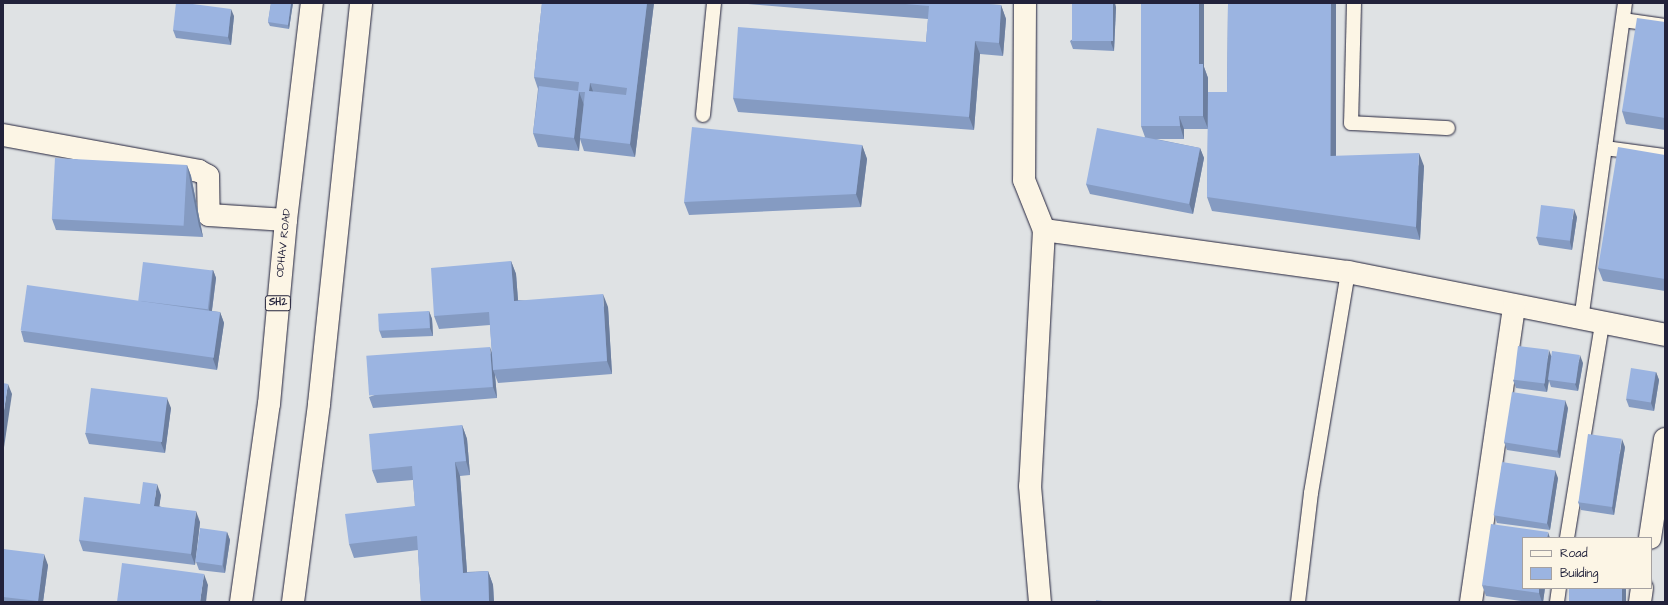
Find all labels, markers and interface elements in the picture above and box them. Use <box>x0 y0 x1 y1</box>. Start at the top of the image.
street label: ODHAV ROAD <box>274 208 294 278</box>
road number: SH2 <box>264 295 292 311</box>
legend <box>1522 537 1652 589</box>
text: Road <box>1560 545 1588 562</box>
text: Building <box>1560 565 1598 582</box>

